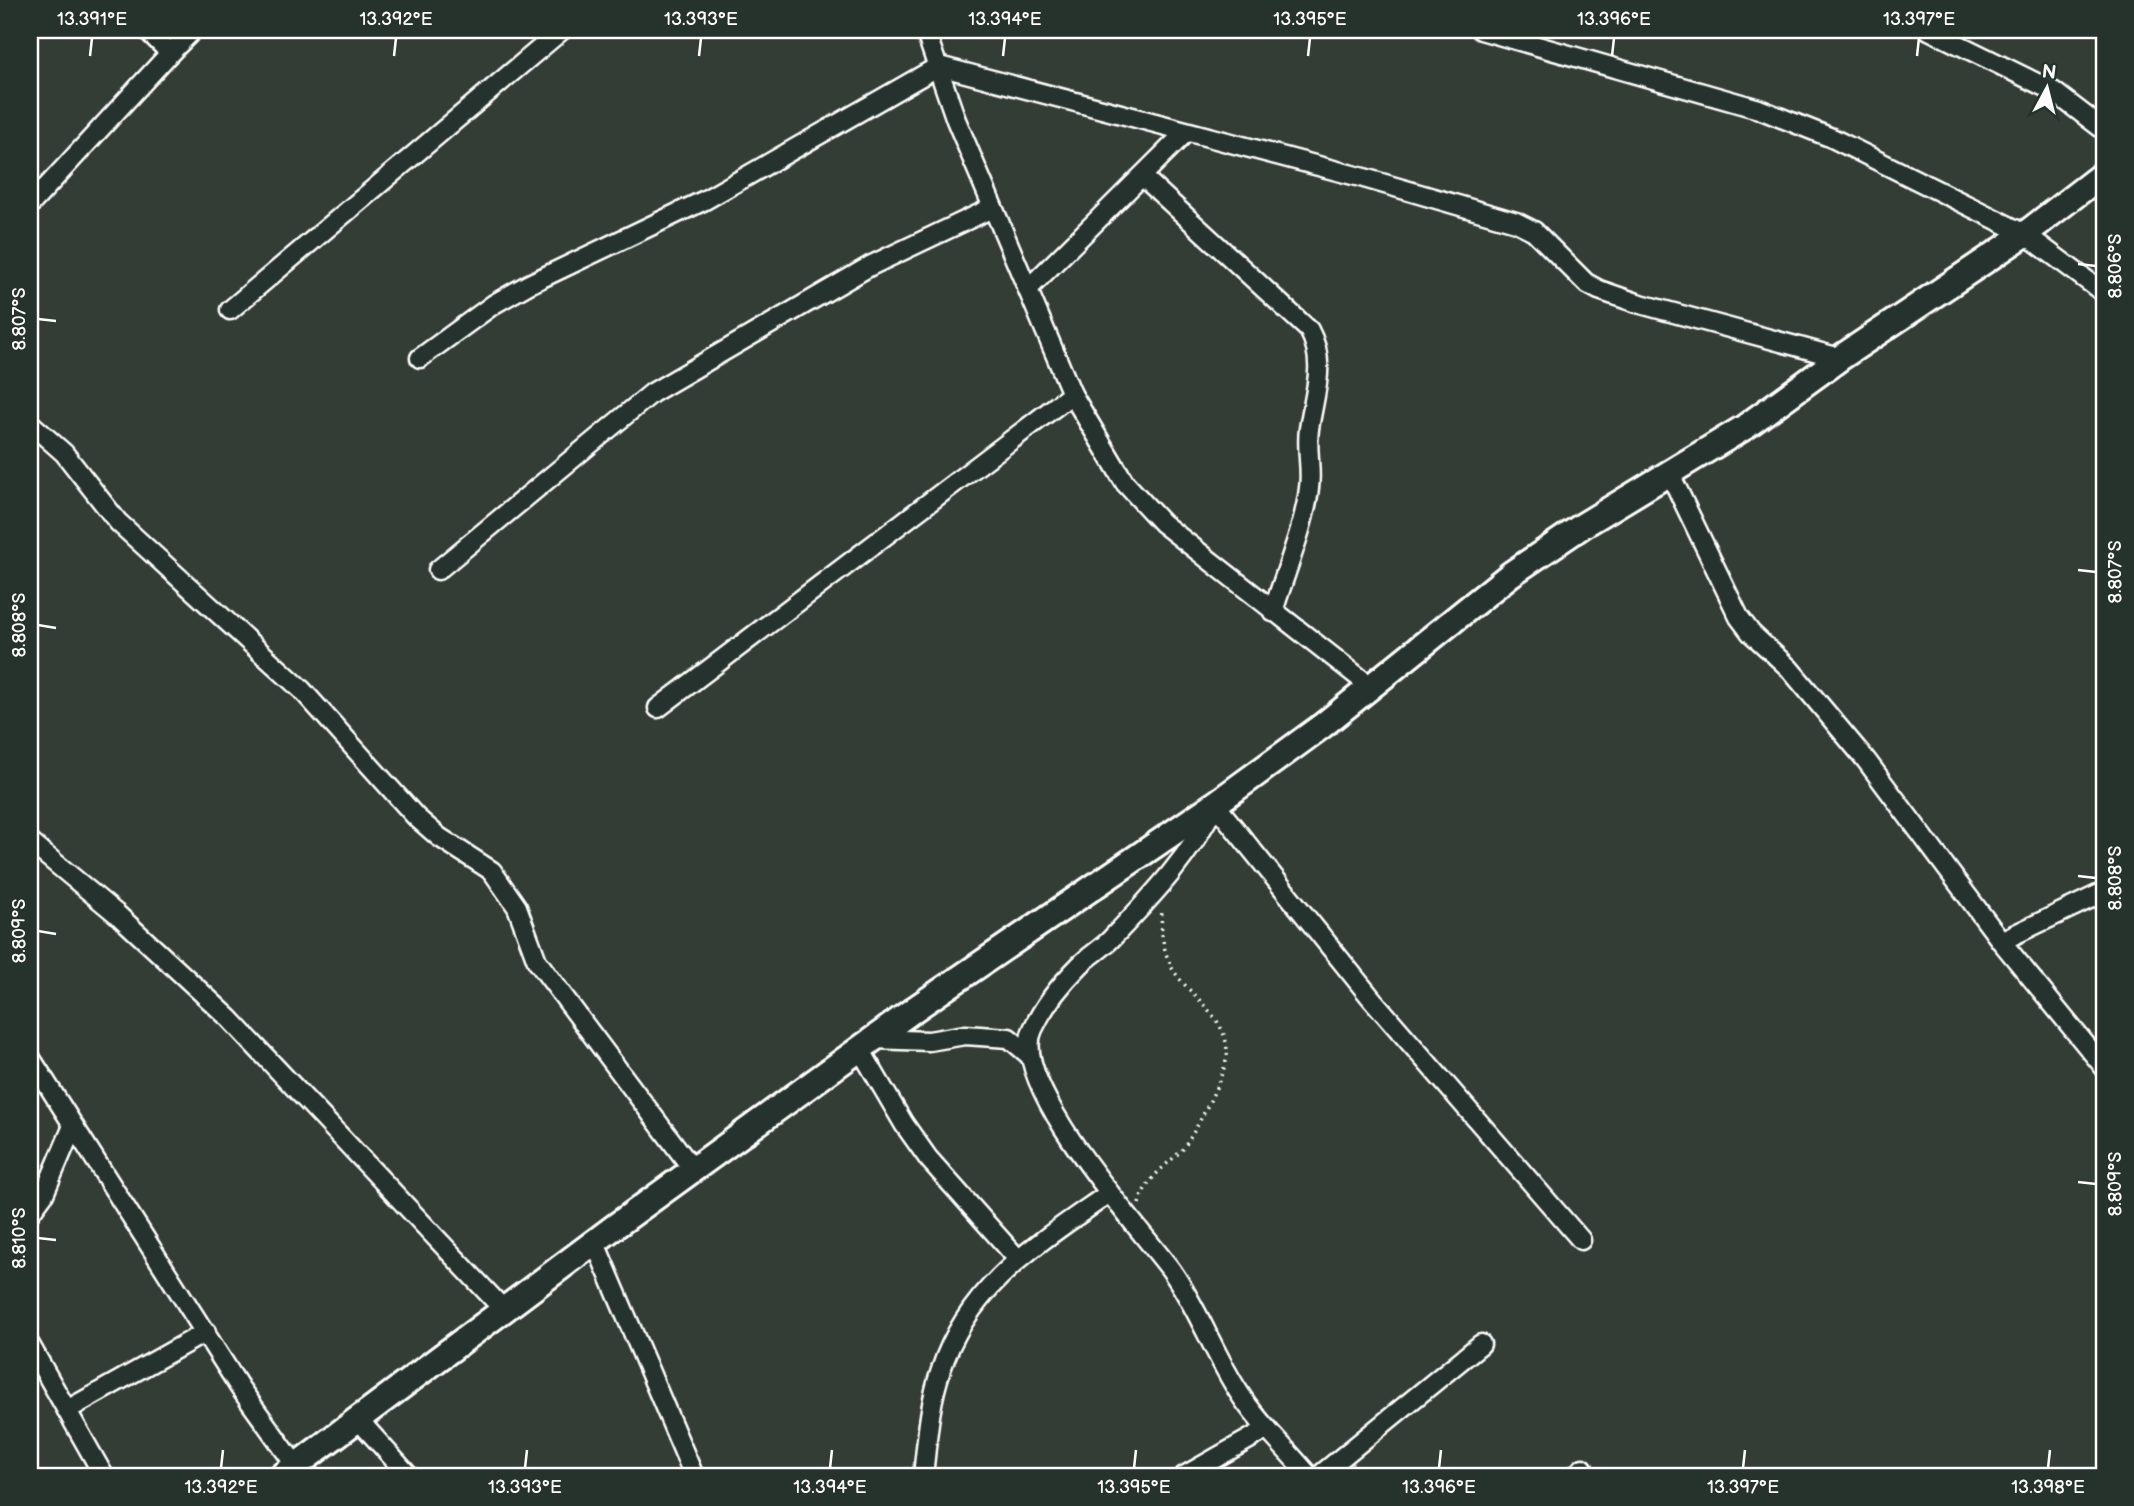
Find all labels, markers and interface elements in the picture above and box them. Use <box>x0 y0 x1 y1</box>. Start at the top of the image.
text: 13.391°E <box>57 9 127 30</box>
text: 13.392°E <box>359 9 433 30</box>
text: 13.393°E <box>664 9 738 30</box>
text: 13.394°E <box>968 9 1042 30</box>
text: 13.395°E <box>1273 9 1347 30</box>
text: 13.396°E <box>1577 9 1651 30</box>
text: 13.397°E <box>1883 9 1955 30</box>
north arrow <box>2011 52 2082 122</box>
text: N <box>2040 60 2057 85</box>
text: 8.806°S <box>2105 233 2126 298</box>
text: 8.807°S <box>9 287 30 351</box>
text: 8.807°S <box>2105 540 2126 604</box>
text: 8.808°S <box>9 593 30 657</box>
text: 8.808°S <box>2105 846 2126 910</box>
text: 8.809°S <box>9 899 30 963</box>
text: 8.809°S <box>2105 1152 2126 1216</box>
text: 8.810°S <box>9 1207 30 1269</box>
text: 13.392°E <box>184 1477 258 1498</box>
text: 13.393°E <box>488 1477 562 1498</box>
text: 13.394°E <box>793 1477 867 1498</box>
text: 13.395°E <box>1097 1477 1171 1498</box>
text: 13.396°E <box>1402 1477 1476 1498</box>
text: 13.397°E <box>1707 1477 1779 1498</box>
text: 13.398°E <box>2011 1477 2085 1498</box>

